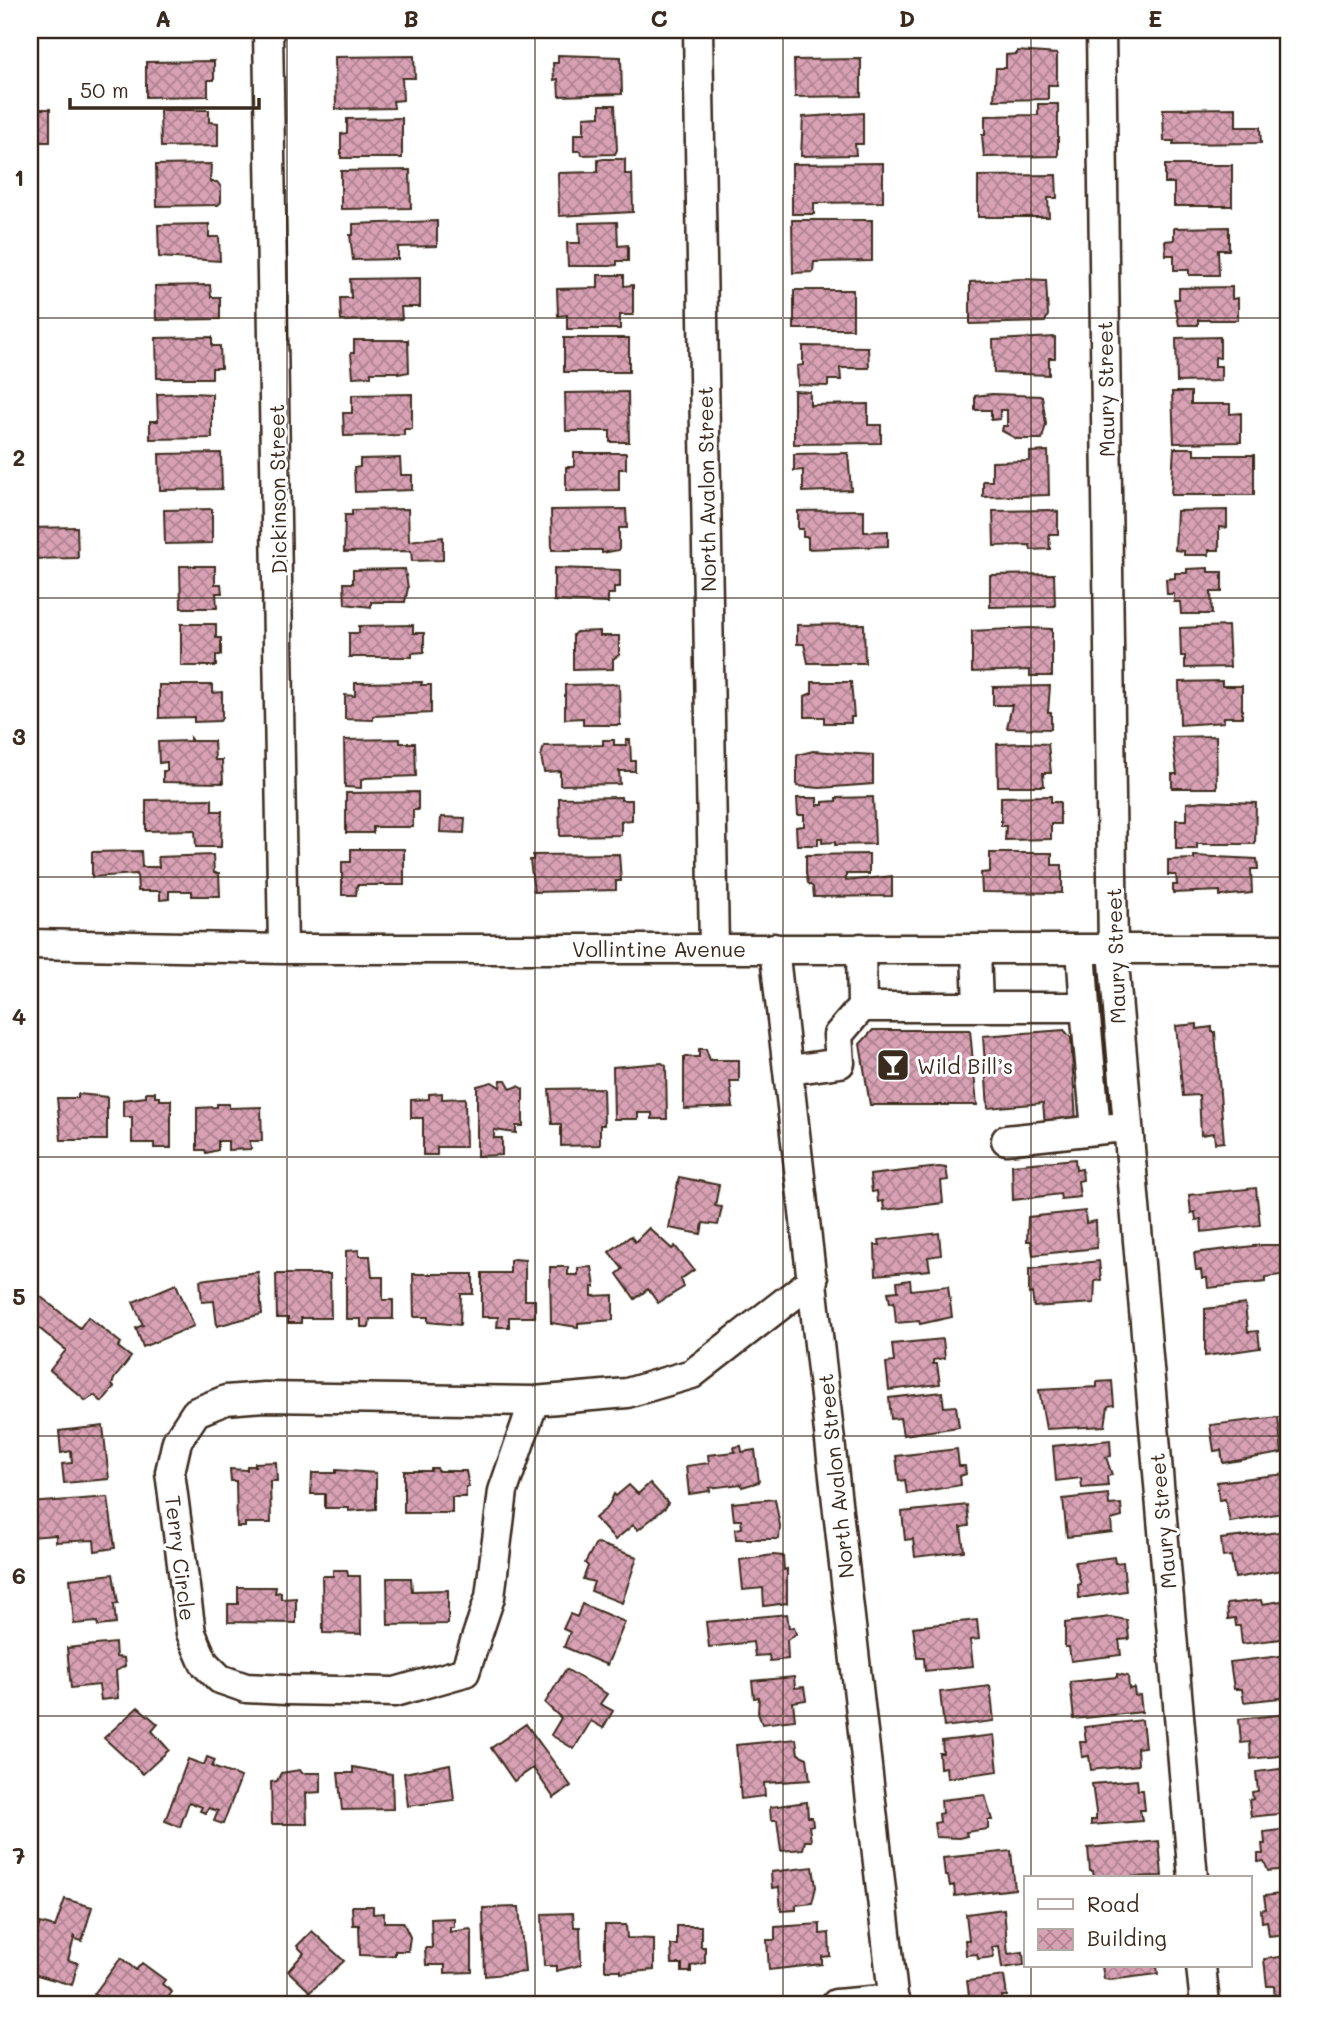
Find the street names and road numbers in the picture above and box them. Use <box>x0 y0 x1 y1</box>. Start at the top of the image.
street label: Maury Street <box>1090 321 1120 457</box>
street label: North Avalon Street <box>691 386 721 592</box>
street label: Dickinson Street <box>262 404 292 574</box>
street label: Maury Street <box>1099 887 1131 1025</box>
street label: Vollintine Avenue <box>572 935 746 962</box>
street label: North Avalon Street <box>811 1372 859 1580</box>
street label: Maury Street <box>1143 1452 1181 1590</box>
street label: Terry Circle <box>160 1494 202 1622</box>

